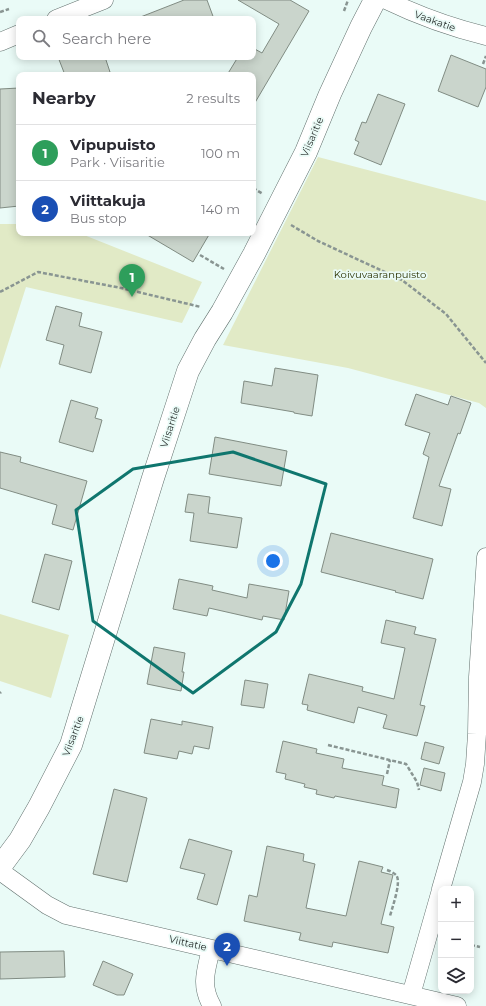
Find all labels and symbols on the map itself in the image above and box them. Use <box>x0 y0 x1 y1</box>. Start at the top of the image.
street label: Vaakatie <box>413 8 457 34</box>
street label: Viisaritie <box>298 115 326 159</box>
pin: 1 <box>119 264 145 297</box>
park label: Koivuvaaranpuisto <box>334 268 426 281</box>
street label: Viisaritie <box>157 405 183 449</box>
your location <box>263 551 283 571</box>
street label: Viisaritie <box>59 714 87 758</box>
street label: Viittatie <box>168 932 208 954</box>
pin: 2 <box>214 933 240 966</box>

